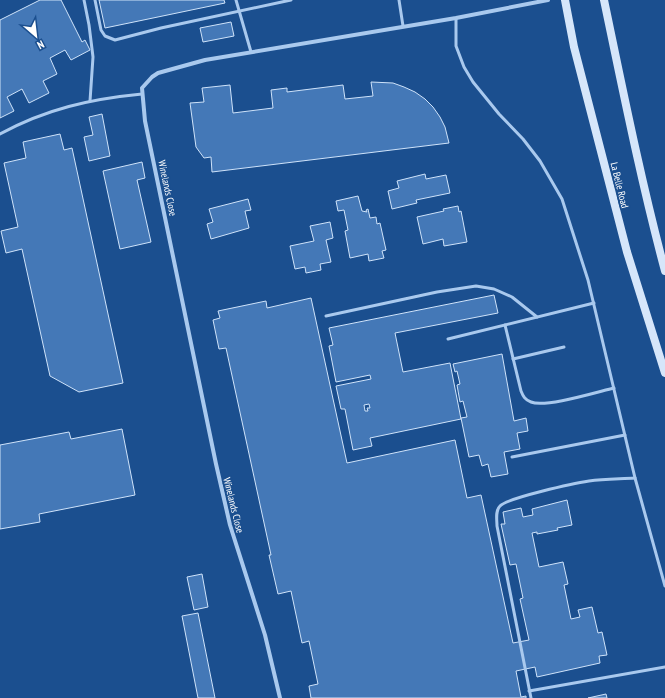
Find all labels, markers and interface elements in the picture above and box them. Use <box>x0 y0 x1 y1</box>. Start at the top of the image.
north arrow <box>16 16 56 56</box>
text: N <box>35 37 47 52</box>
street label: Winelands Close <box>155 159 180 217</box>
street label: La Belle Road <box>608 161 632 209</box>
street label: Winelands Close <box>220 476 247 534</box>

